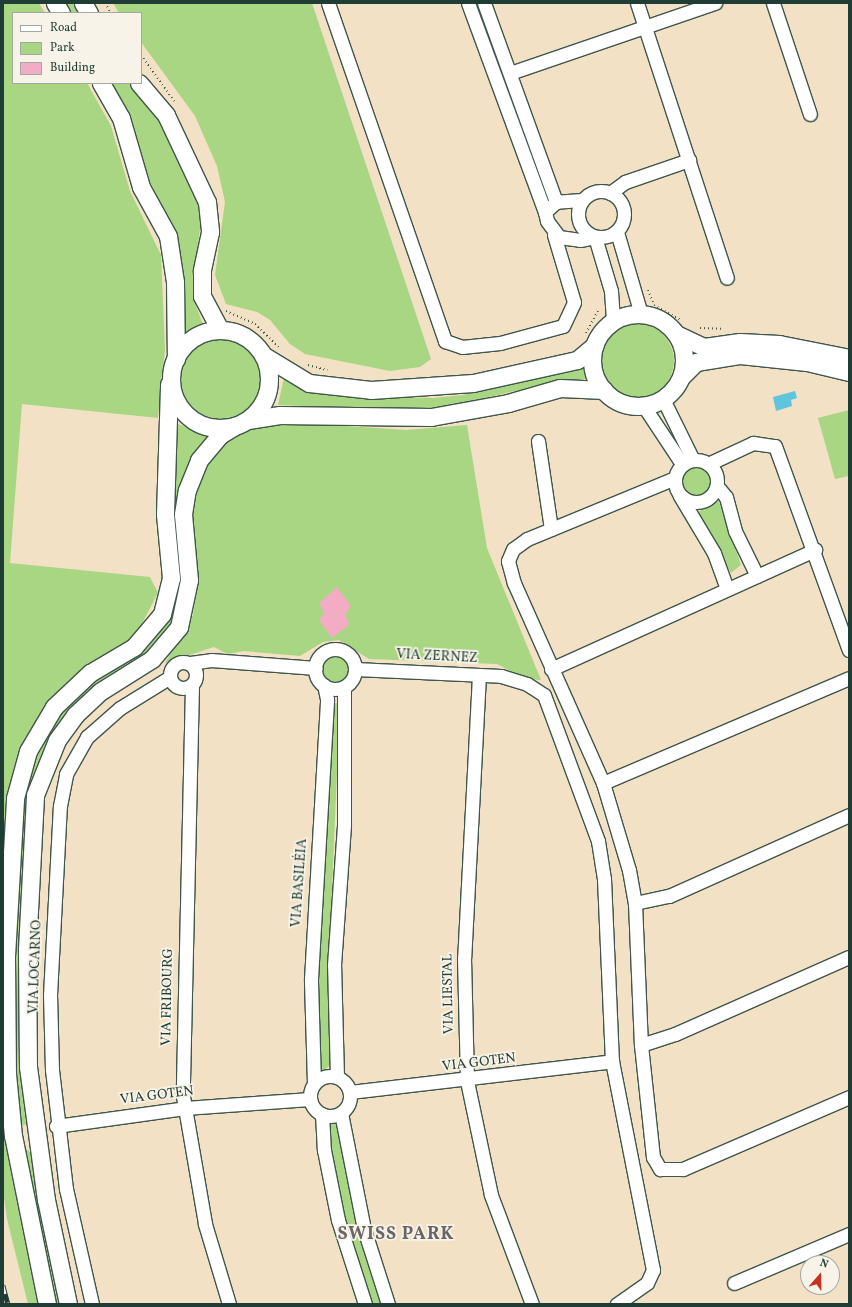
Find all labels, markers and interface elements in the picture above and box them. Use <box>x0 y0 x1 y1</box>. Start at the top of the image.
legend <box>12 12 142 84</box>
text: Road <box>50 20 77 36</box>
text: Park <box>50 40 75 56</box>
text: Building <box>50 60 95 76</box>
street label: VIA ZERNEZ <box>396 646 478 668</box>
street label: VIA BASILÉIA <box>289 838 311 928</box>
street label: VIA LOCARNO <box>26 920 46 1014</box>
street label: VIA FRIBOURG <box>159 948 177 1046</box>
street label: VIA LIESTAL <box>440 954 458 1034</box>
street label: VIA GOTEN <box>441 1050 517 1076</box>
street label: VIA GOTEN <box>119 1083 195 1109</box>
district label: SWISS PARK <box>337 1224 455 1246</box>
north arrow <box>800 1255 840 1295</box>
text: N <box>818 1256 830 1273</box>

